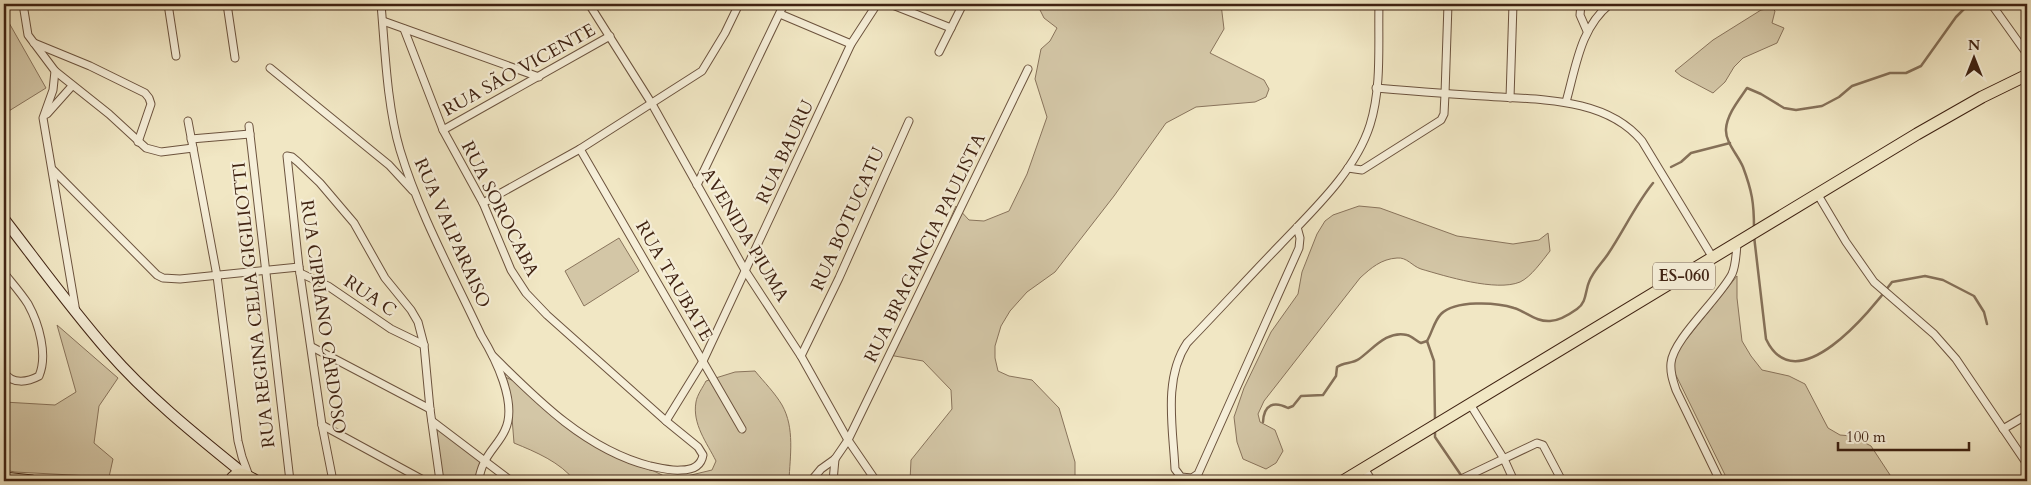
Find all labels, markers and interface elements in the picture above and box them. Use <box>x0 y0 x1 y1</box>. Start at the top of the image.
street label: RUA SÃO VICENTE <box>438 18 600 122</box>
north arrow <box>1948 32 1998 82</box>
text: N <box>1968 36 1980 55</box>
street label: RUA BAURU <box>750 96 820 208</box>
street label: RUA BRAGANCIA PAULISTA <box>858 129 992 367</box>
street label: RUA SOROCABA <box>455 137 545 281</box>
street label: RUA BOTUCATU <box>805 143 891 295</box>
street label: RUA VALPARAISO <box>408 154 496 312</box>
street label: RUA REGINA CELIA GIGILIOTTI <box>227 161 281 449</box>
street label: AVENIDA PIUMA <box>695 163 795 307</box>
street label: RUA CIPRIANO CARDOSO <box>294 198 352 436</box>
street label: RUA TAUBATE <box>629 216 719 346</box>
road number: ES-060 <box>1653 262 1715 290</box>
street label: RUA C <box>339 269 401 323</box>
scale bar <box>1838 420 1970 452</box>
text: 100 m <box>1846 427 1886 447</box>

